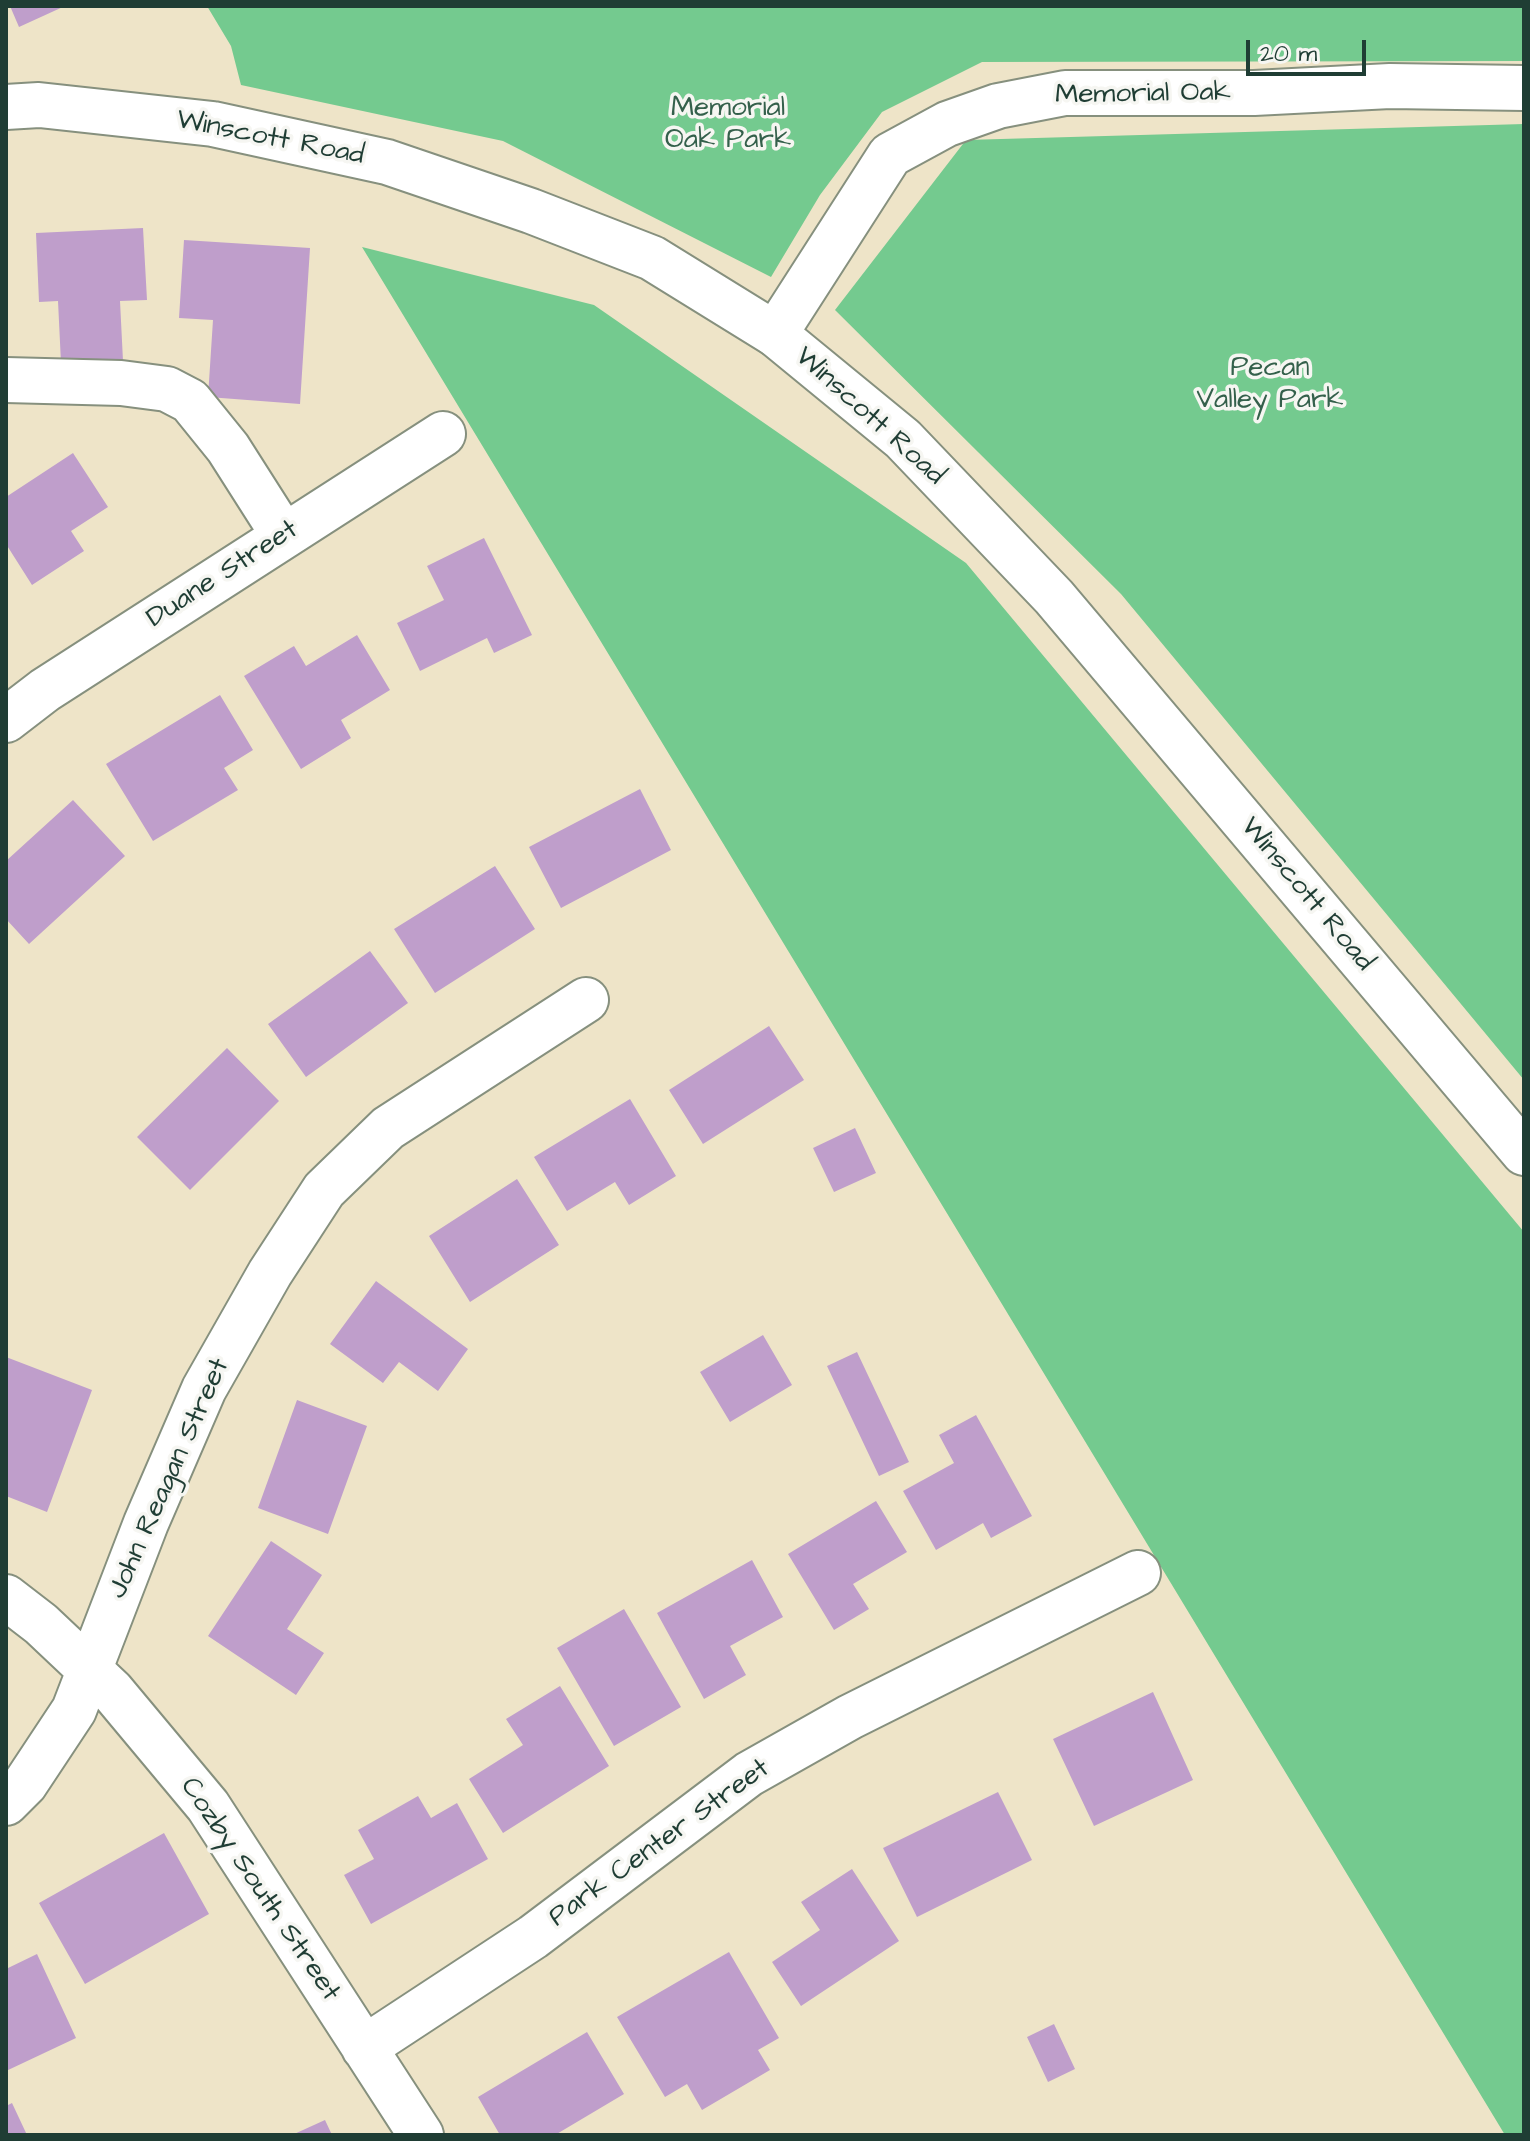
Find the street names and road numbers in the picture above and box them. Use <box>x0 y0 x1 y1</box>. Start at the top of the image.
street label: Memorial Oak <box>1055 77 1231 113</box>
street label: Winscott Road <box>173 104 367 174</box>
street label: Winscott Road <box>787 341 951 493</box>
street label: Duane Street <box>141 514 305 636</box>
street label: Winscott Road <box>1232 811 1380 979</box>
street label: John Reagan Street <box>102 1354 238 1604</box>
street label: Park Center Street <box>543 1753 777 1935</box>
street label: Cozby South Street <box>172 1772 346 2008</box>

